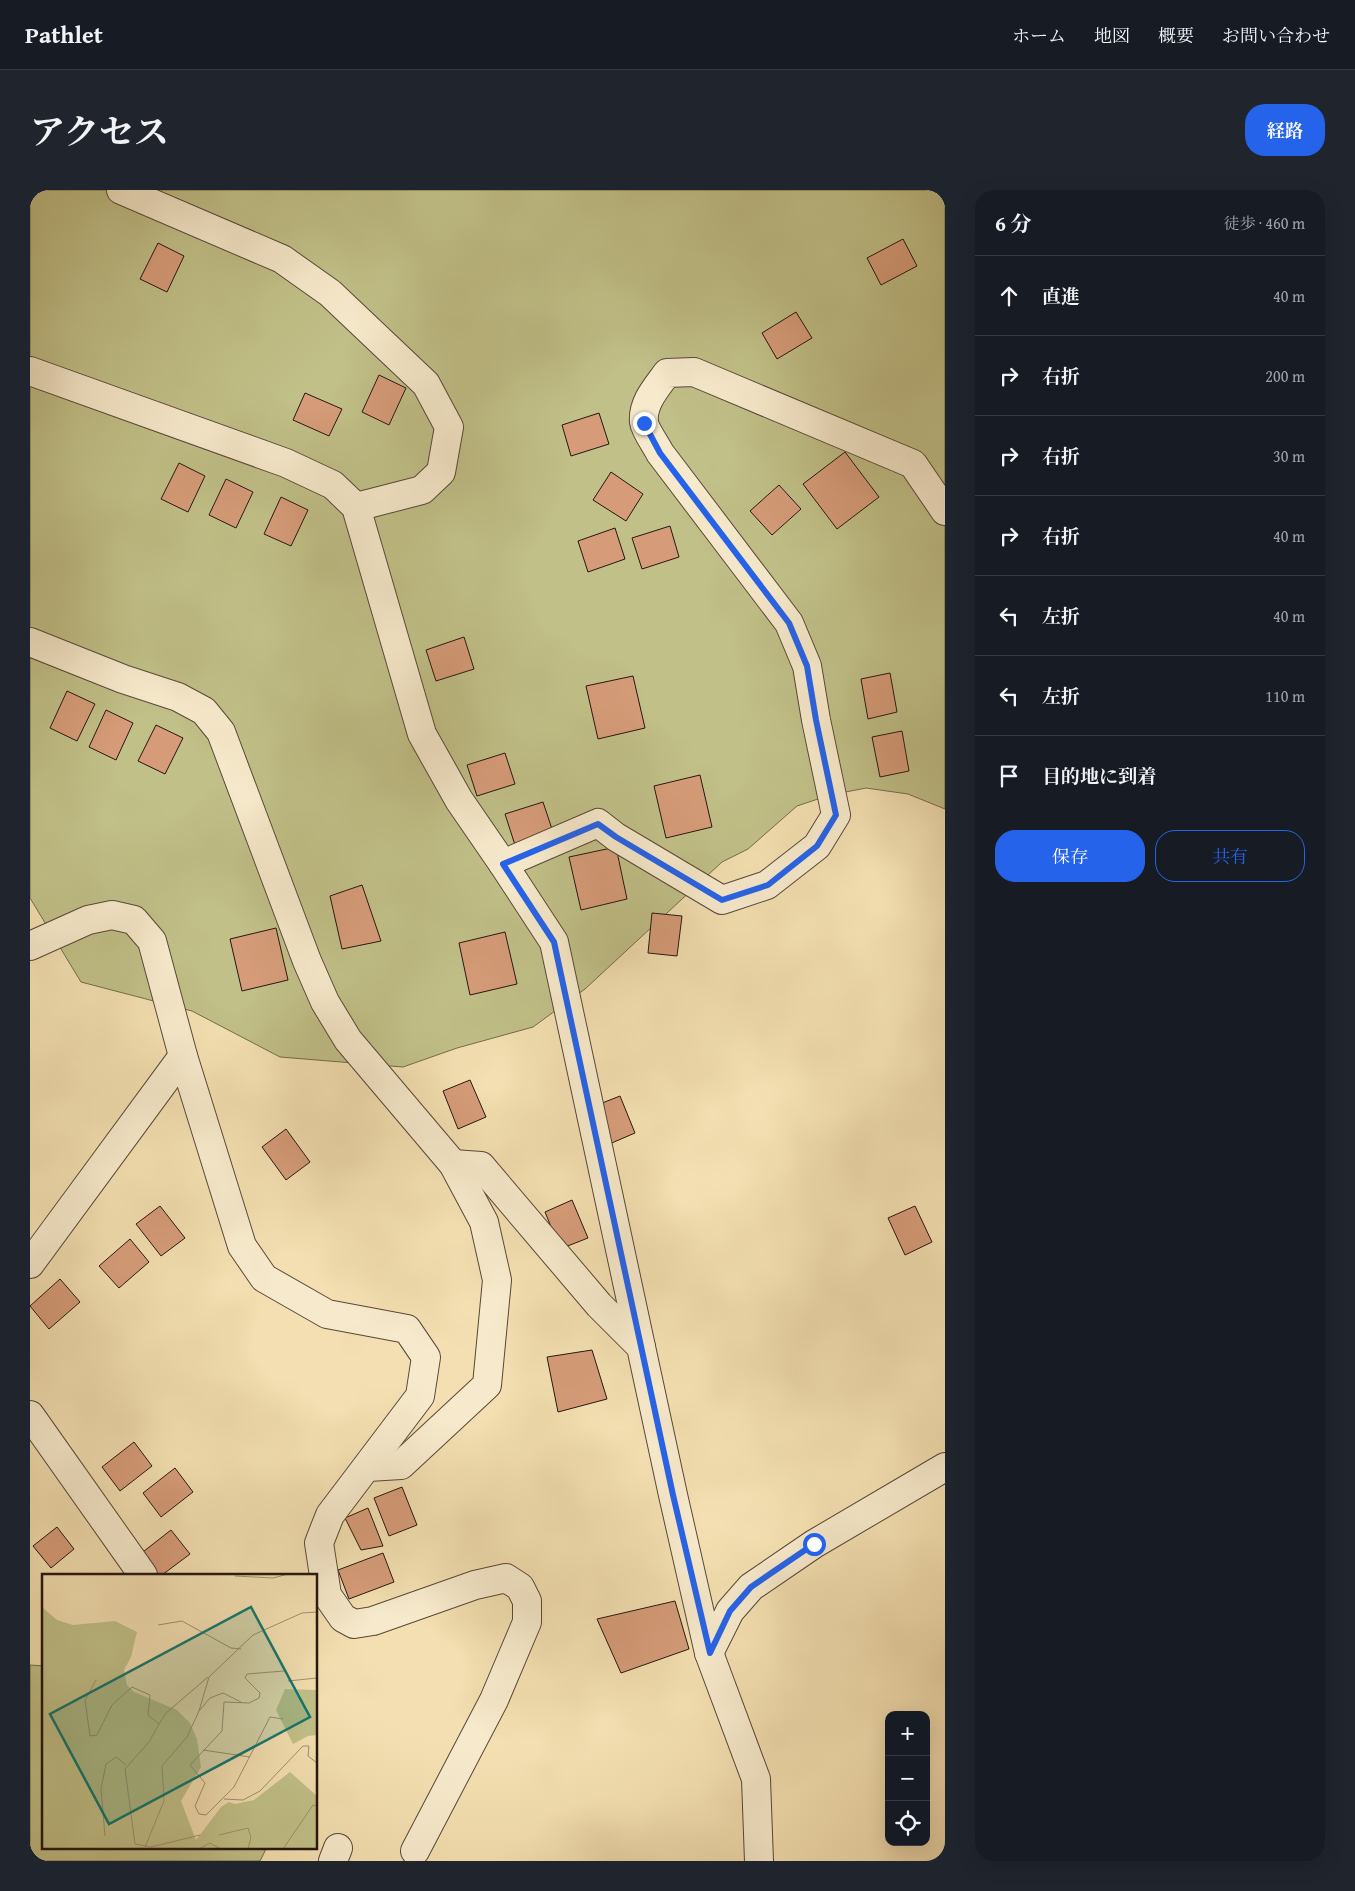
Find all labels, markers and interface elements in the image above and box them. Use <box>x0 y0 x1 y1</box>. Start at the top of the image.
text: Pathlet <box>25 17 103 52</box>
text: ホーム <box>1012 22 1066 49</box>
text: 地図 <box>1094 22 1130 49</box>
text: 概要 <box>1158 22 1194 49</box>
text: お問い合わせ <box>1222 22 1330 49</box>
button: 経路 <box>1245 104 1325 156</box>
text: アクセス <box>30 106 169 157</box>
text: 6 分 <box>995 208 1032 239</box>
text: 徒歩 · 460 m <box>1224 211 1305 235</box>
icon: ahead <box>995 282 1023 310</box>
text: 直進 <box>1042 282 1080 310</box>
text: 40 m <box>1273 284 1305 308</box>
icon: right <box>995 362 1023 390</box>
text: 右折 <box>1042 362 1080 390</box>
text: 200 m <box>1265 364 1305 388</box>
route end <box>633 412 656 435</box>
icon: right <box>995 442 1023 470</box>
text: 右折 <box>1042 442 1080 470</box>
text: 30 m <box>1273 444 1305 468</box>
icon: right <box>995 522 1023 550</box>
text: 右折 <box>1042 522 1080 550</box>
text: 40 m <box>1273 524 1305 548</box>
icon: left <box>995 602 1023 630</box>
text: 左折 <box>1042 602 1080 630</box>
text: 40 m <box>1273 604 1305 628</box>
icon: left <box>995 682 1023 710</box>
text: 左折 <box>1042 682 1080 710</box>
text: 110 m <box>1265 684 1305 708</box>
icon: arrive <box>995 762 1023 790</box>
text: 目的地に到着 <box>1042 762 1156 790</box>
button: 保存 <box>995 830 1145 882</box>
button: 共有 <box>1155 830 1305 882</box>
route start <box>803 1533 826 1556</box>
inset map <box>42 1574 318 1848</box>
map controls <box>885 1711 930 1846</box>
button: + <box>885 1711 930 1756</box>
button: − <box>885 1756 930 1801</box>
button: locate <box>885 1801 930 1846</box>

